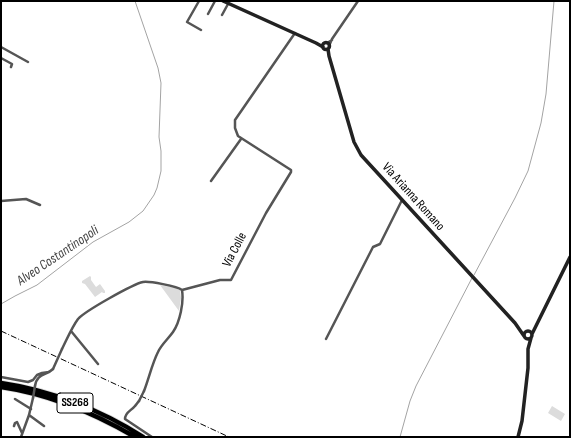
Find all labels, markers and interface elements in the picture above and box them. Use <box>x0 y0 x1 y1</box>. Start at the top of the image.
street label: Via Arianna Romano <box>378 160 448 234</box>
water label: Alveo Costantinopoli <box>14 222 102 290</box>
street label: Via Colle <box>219 230 251 270</box>
road number: SS268 <box>57 393 93 413</box>

